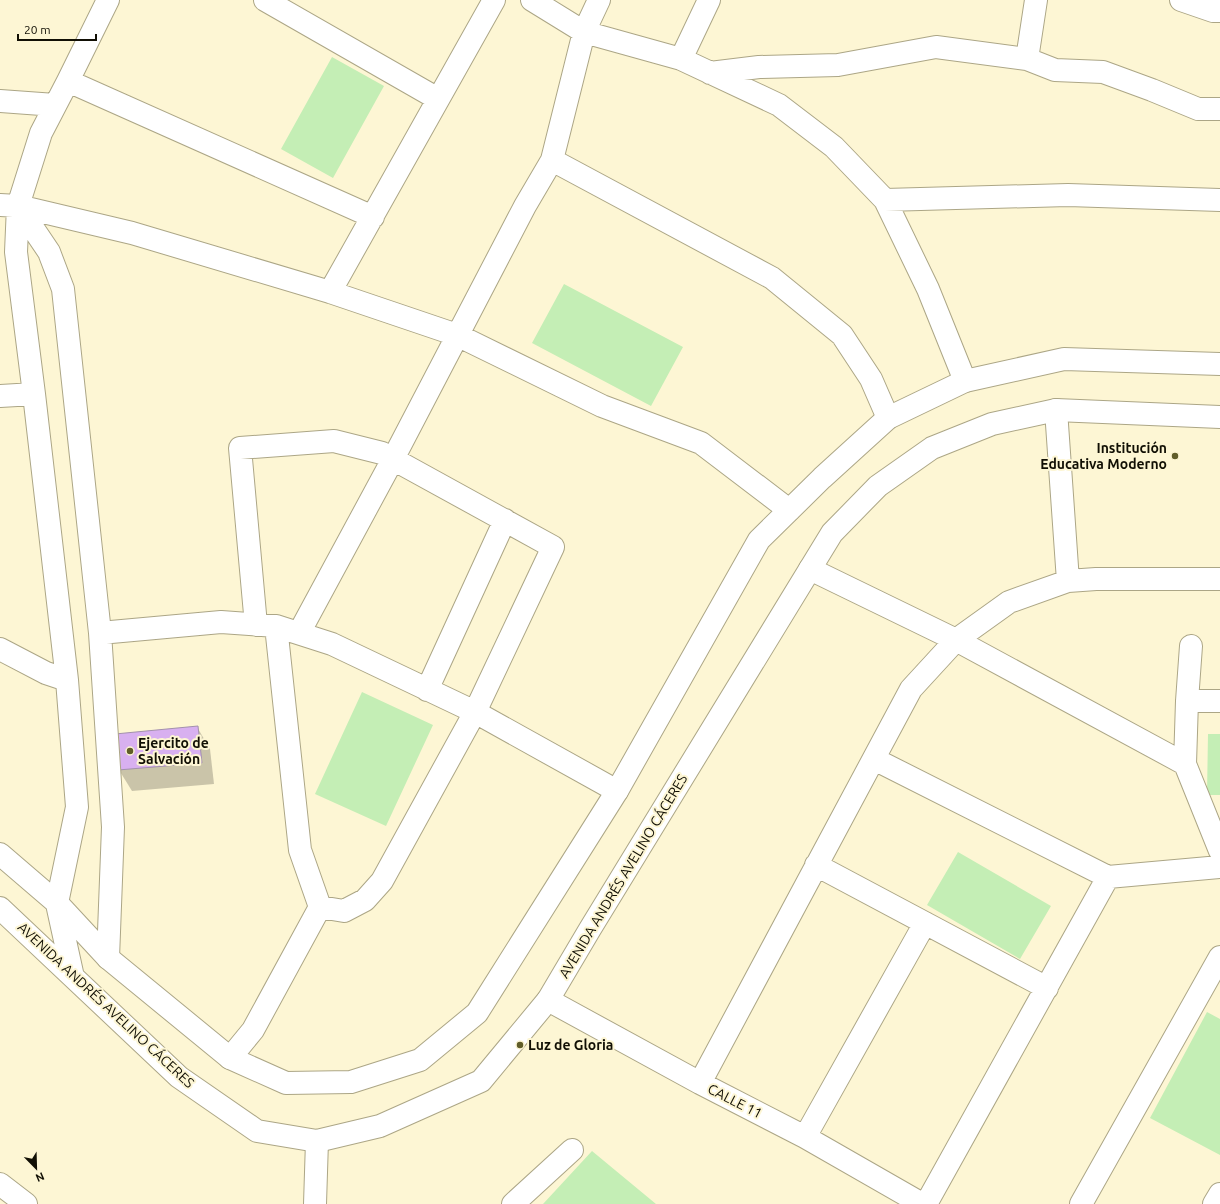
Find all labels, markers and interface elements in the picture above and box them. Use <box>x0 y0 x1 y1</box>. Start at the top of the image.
scale bar <box>18 16 96 42</box>
text: 20 m <box>24 23 51 36</box>
place label: Institución Educativa Moderno <box>1040 440 1167 472</box>
marker: Institución Educativa Moderno <box>1170 451 1180 461</box>
place label: Ejercito de Salvación <box>138 735 209 767</box>
marker: Ejercito de Salvación <box>125 746 135 756</box>
street label: AVENIDA ANDRÉS AVELINO CÁCERES <box>555 771 690 981</box>
street label: AVENIDA ANDRÉS AVELINO CÁCERES <box>15 918 198 1091</box>
place label: Luz de Gloria <box>528 1037 613 1053</box>
marker: Luz de Gloria <box>515 1040 525 1050</box>
street label: CALLE 11 <box>705 1080 765 1122</box>
north arrow <box>16 1148 56 1188</box>
text: N <box>34 1170 46 1184</box>

